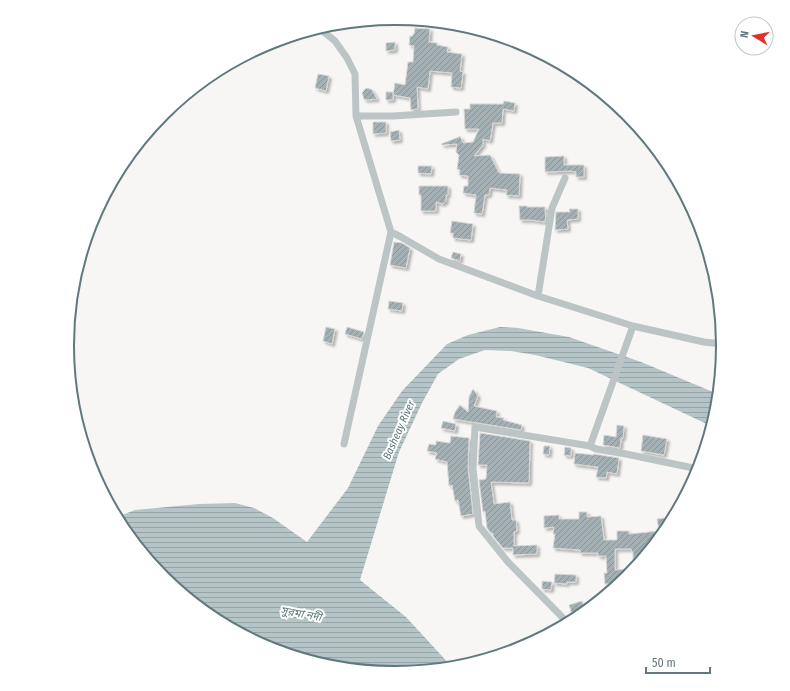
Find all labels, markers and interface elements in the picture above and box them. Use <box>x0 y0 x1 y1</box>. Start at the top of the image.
north arrow <box>734 16 774 56</box>
text: N <box>738 30 752 39</box>
water label: Basheay River <box>380 398 418 461</box>
water label: সুরমা নদী <box>280 604 324 624</box>
scale bar <box>646 649 710 675</box>
text: 50 m <box>652 656 676 670</box>

